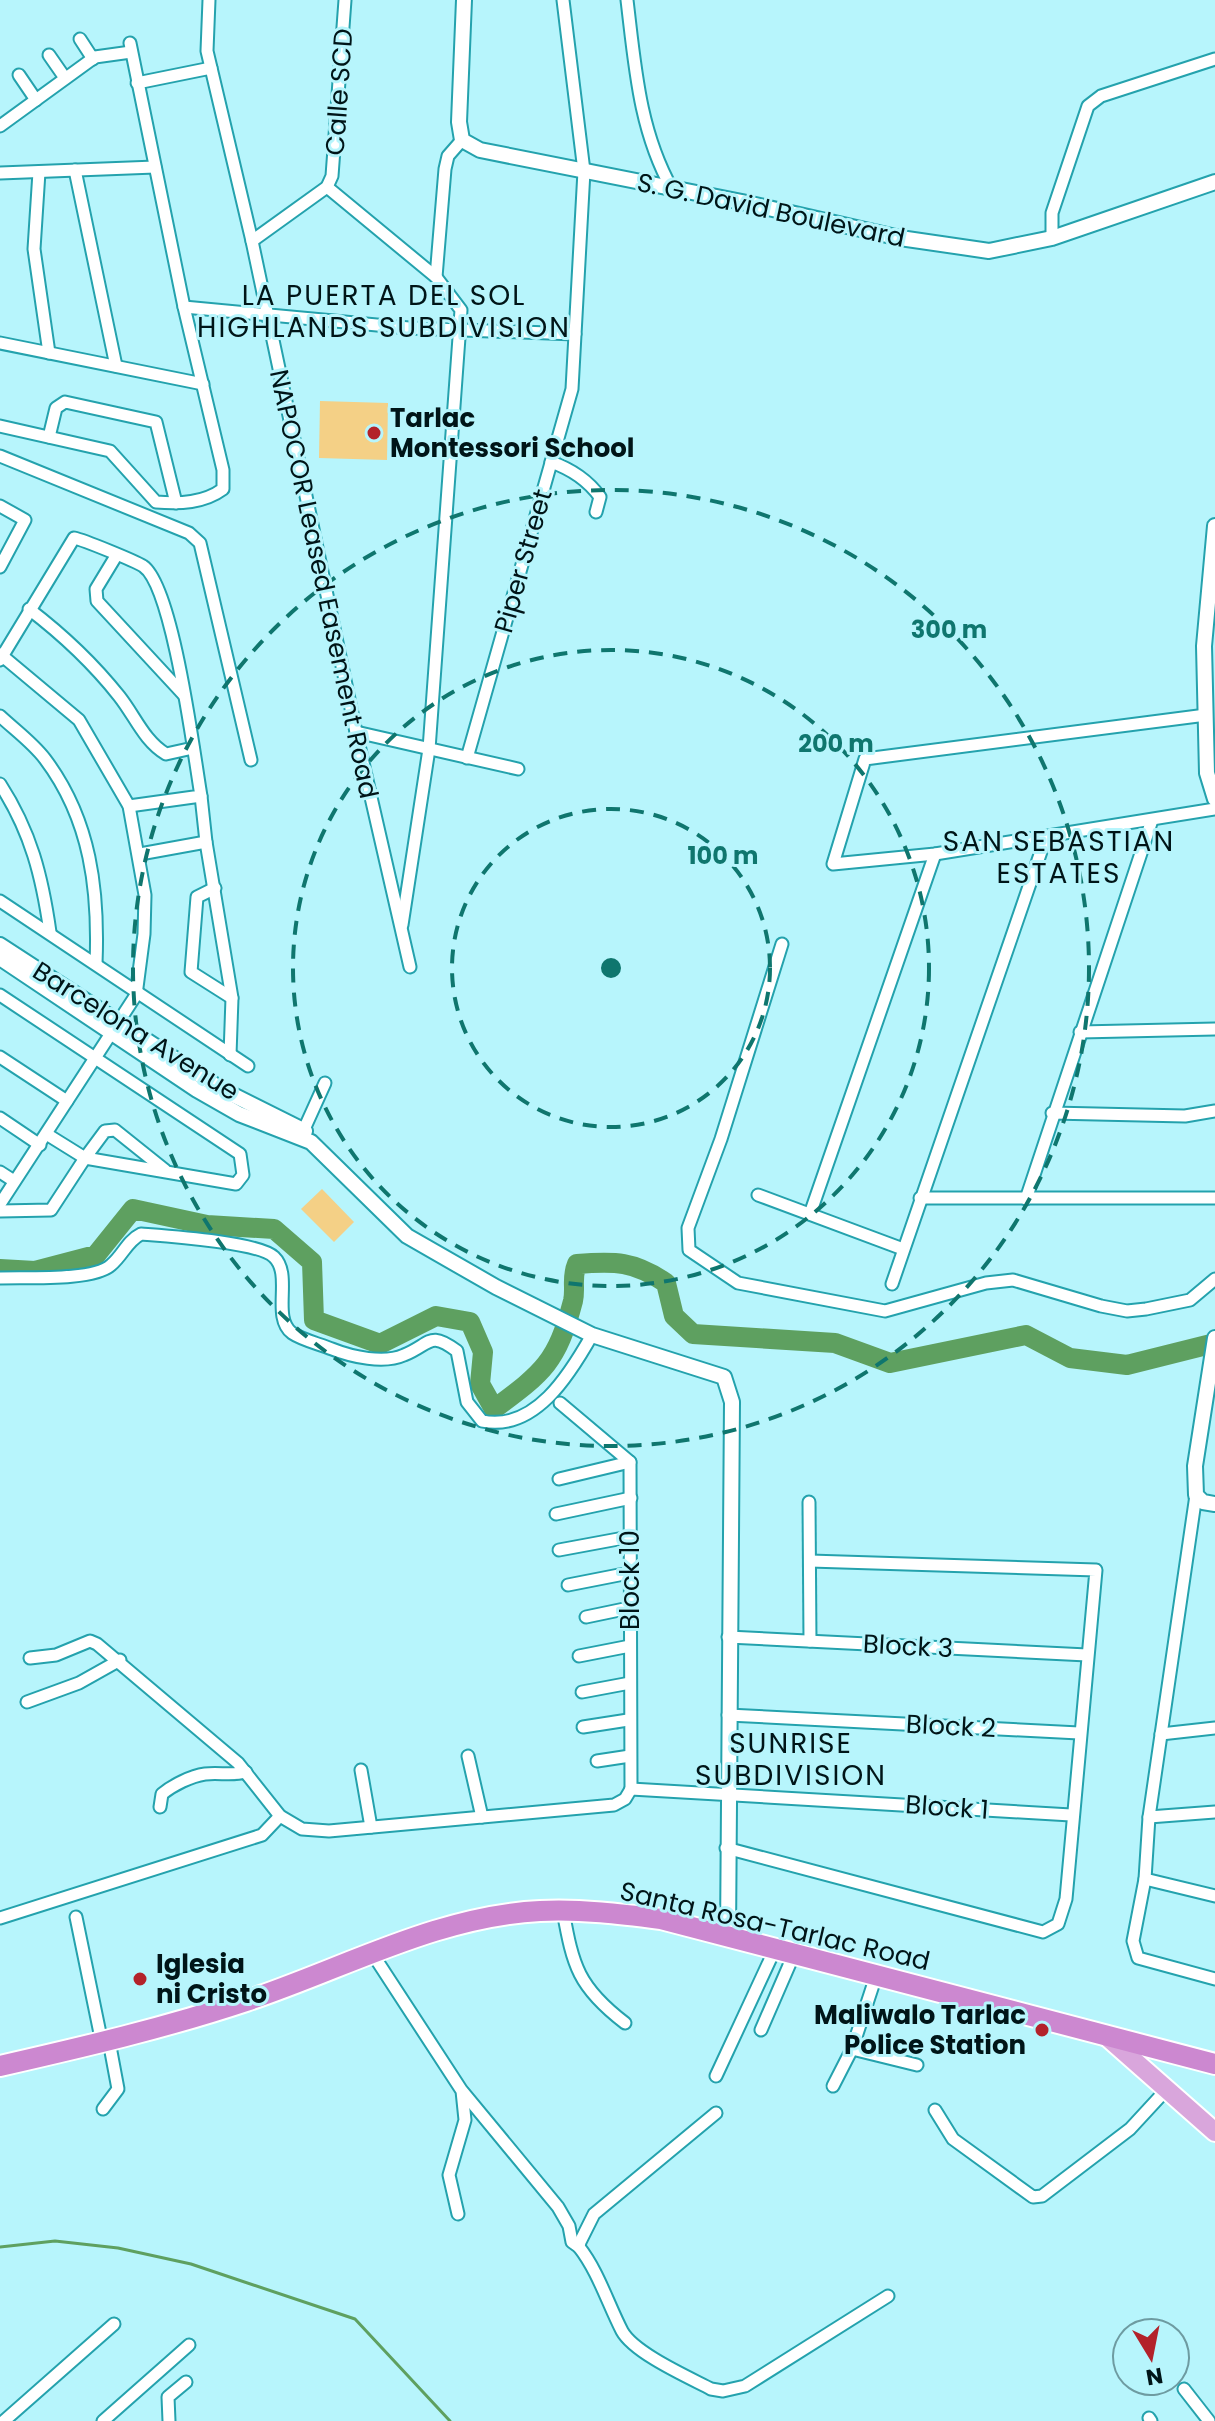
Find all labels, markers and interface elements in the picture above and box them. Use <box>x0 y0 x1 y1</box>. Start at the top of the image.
street label: Calle SCD <box>317 27 361 157</box>
street label: S. G. David Boulevard <box>634 164 908 256</box>
district label: LA PUERTA DEL SOL HIGHLANDS SUBDIVISION <box>197 276 571 347</box>
street label: NAPOCOR Leased Easement Road <box>261 366 387 802</box>
place label: Tarlac Montessori School <box>390 400 634 466</box>
marker: Tarlac Montessori School <box>365 424 383 442</box>
street label: Piper Street <box>485 485 561 637</box>
text: 300 m <box>911 613 987 646</box>
text: 200 m <box>798 727 874 760</box>
district label: SAN SEBASTIAN ESTATES <box>943 822 1175 893</box>
text: 100 m <box>688 839 758 872</box>
street label: Barcelona Avenue <box>26 953 246 1109</box>
centre of rings <box>597 954 625 982</box>
street label: Block 10 <box>612 1530 648 1630</box>
street label: Block 3 <box>862 1626 954 1666</box>
street label: Block 2 <box>905 1706 997 1746</box>
district label: SUNRISE SUBDIVISION <box>695 1724 887 1795</box>
street label: Block 1 <box>904 1786 990 1828</box>
street label: Santa Rosa-Tarlac Road <box>616 1873 934 1979</box>
place label: Iglesia ni Cristo <box>156 1946 267 2012</box>
marker: Iglesia ni Cristo <box>131 1970 149 1988</box>
place label: Maliwalo Tarlac Police Station <box>814 1997 1026 2063</box>
marker: Maliwalo Tarlac Police Station <box>1033 2021 1051 2039</box>
north arrow <box>1111 2317 1191 2397</box>
text: N <box>1144 2360 1165 2393</box>

